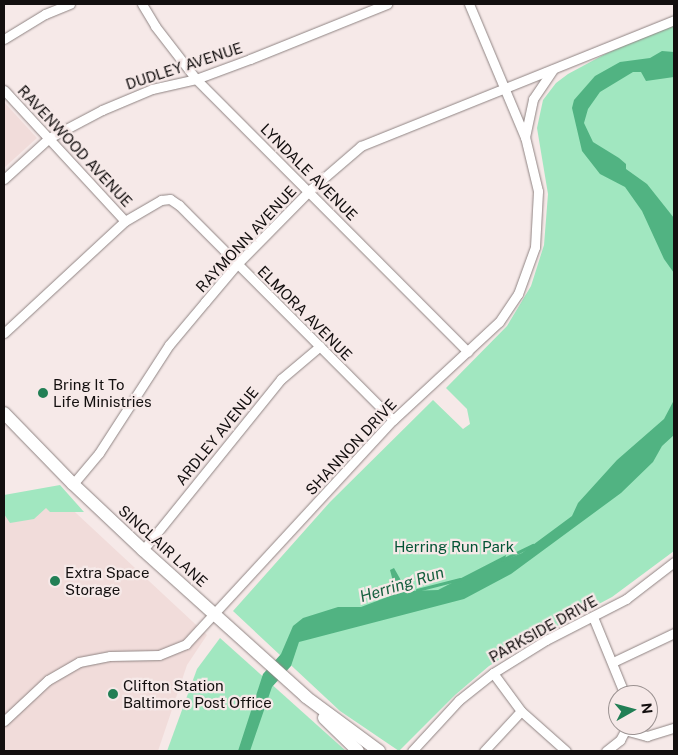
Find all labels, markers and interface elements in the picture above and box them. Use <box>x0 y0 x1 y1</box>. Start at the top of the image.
street label: DUDLEY AVENUE <box>123 39 245 93</box>
street label: RAVENWOOD AVENUE <box>14 82 136 210</box>
street label: LYNDALE AVENUE <box>257 120 361 224</box>
street label: RAYMONN AVENUE <box>192 182 300 296</box>
street label: ELMORA AVENUE <box>254 262 356 364</box>
place label: Bring It To Life Ministries <box>53 375 152 410</box>
street label: ARDLEY AVENUE <box>172 383 262 489</box>
marker: Bring It To Life Ministries <box>37 387 49 399</box>
street label: SHANNON DRIVE <box>302 395 400 499</box>
street label: SINCLAIR LANE <box>115 501 211 591</box>
park label: Herring Run Park <box>394 538 514 556</box>
place label: Extra Space Storage <box>65 563 149 598</box>
water label: Herring Run <box>358 563 446 607</box>
marker: Extra Space Storage <box>49 575 61 587</box>
street label: PARKSIDE DRIVE <box>486 592 600 666</box>
place label: Clifton Station Baltimore Post Office <box>123 676 272 711</box>
north arrow <box>608 685 658 735</box>
marker: Clifton Station Baltimore Post Office <box>107 688 119 700</box>
text: N <box>638 702 656 715</box>

